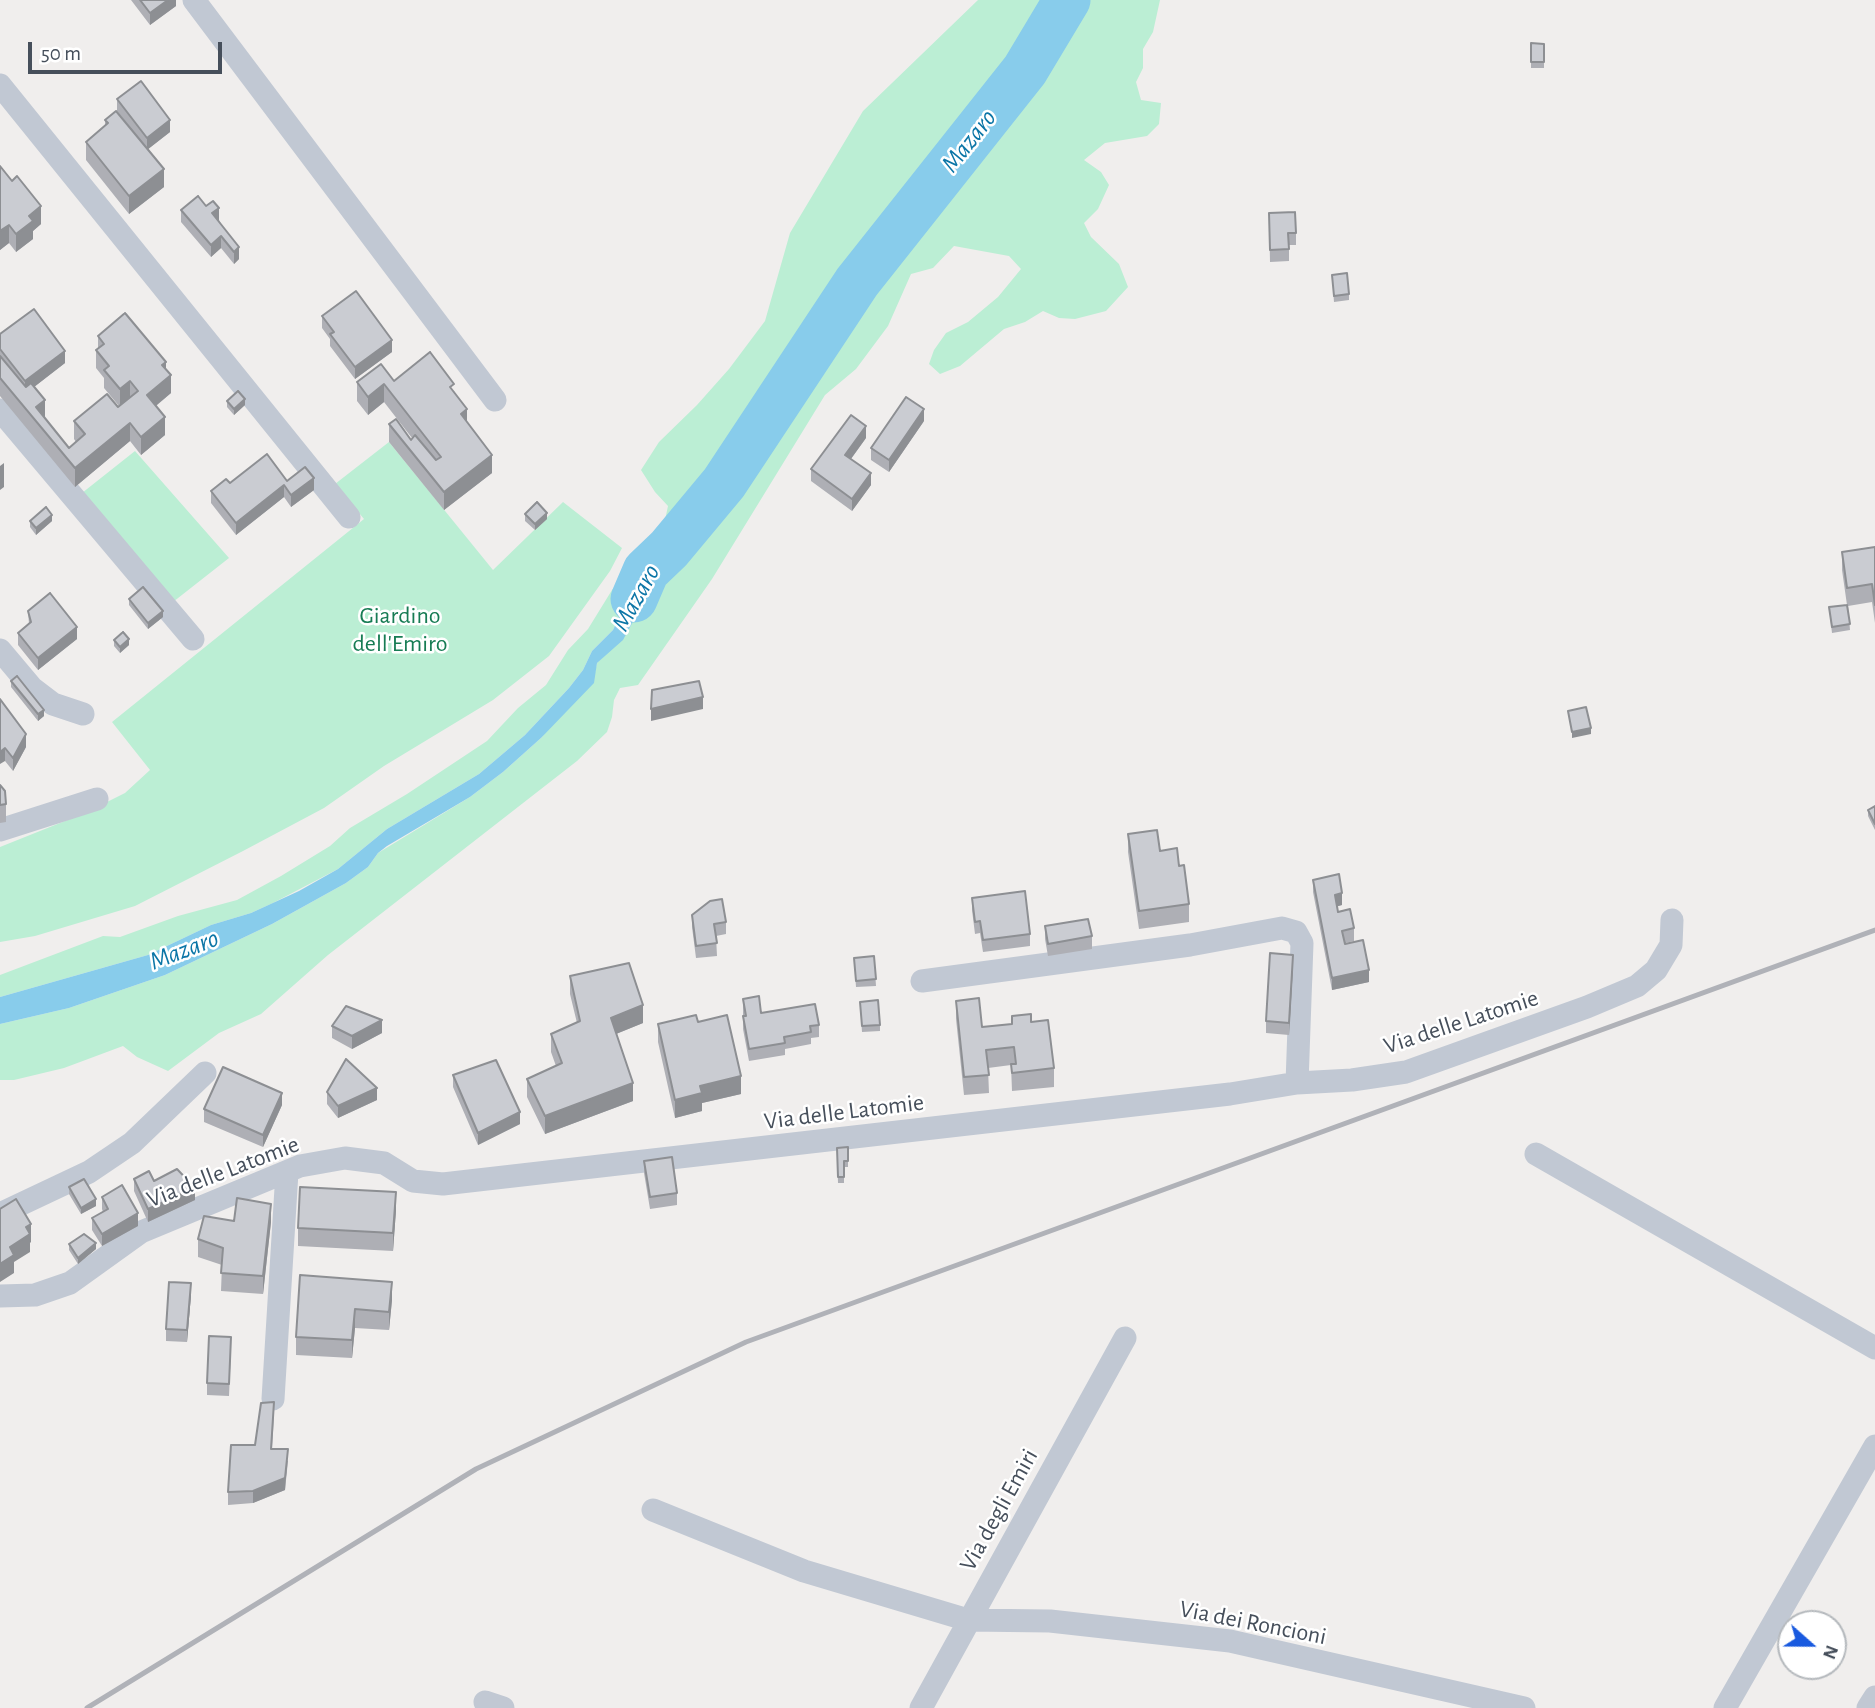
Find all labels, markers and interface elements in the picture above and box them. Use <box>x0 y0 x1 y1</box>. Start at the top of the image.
scale bar <box>32 28 226 72</box>
text: 50 m <box>41 43 81 64</box>
water label: Mazaro <box>935 103 1003 179</box>
water label: Mazaro <box>605 559 667 637</box>
park label: Giardino dell'Emiro <box>352 602 448 658</box>
water label: Mazaro <box>145 923 223 977</box>
street label: Via delle Latomie <box>1380 983 1542 1061</box>
street label: Via delle Latomie <box>762 1088 926 1136</box>
street label: Via delle Latomie <box>143 1130 303 1214</box>
street label: Via degli Emiri <box>954 1444 1044 1576</box>
street label: Via dei Roncioni <box>1177 1595 1329 1651</box>
north arrow <box>1777 1610 1847 1680</box>
text: N <box>1819 1642 1841 1662</box>

